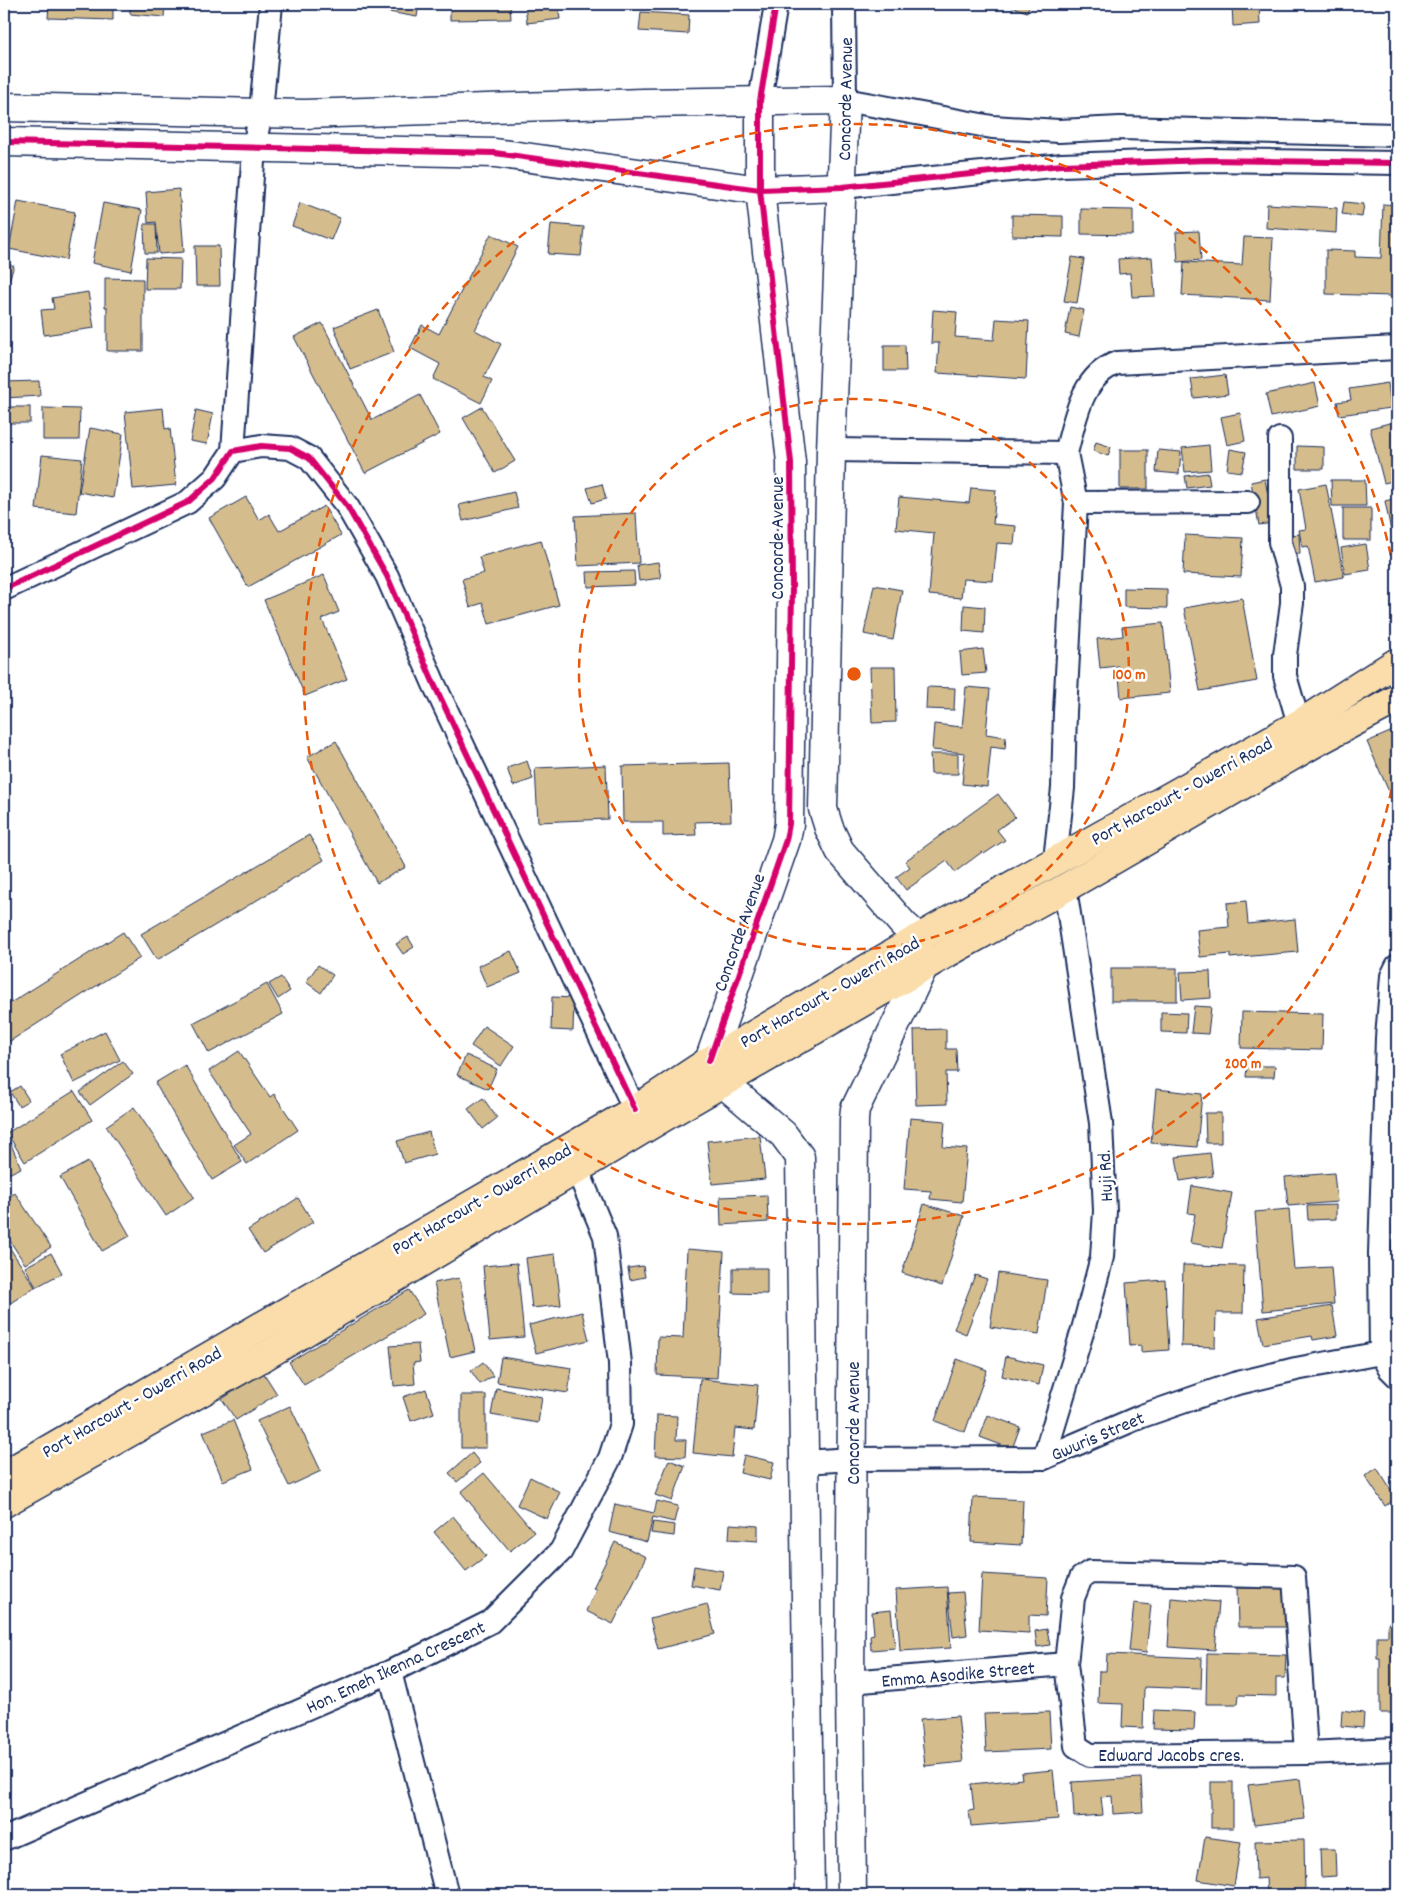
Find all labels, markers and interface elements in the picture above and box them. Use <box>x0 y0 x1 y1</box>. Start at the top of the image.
street label: Concorde Avenue <box>833 37 862 161</box>
street label: Concorde Avenue <box>766 476 793 600</box>
centre of rings <box>845 665 863 683</box>
text: 100 m <box>1112 665 1146 687</box>
street label: Port Harcourt - Owerri Road <box>1087 732 1278 854</box>
street label: Concorde Avenue <box>708 870 774 996</box>
street label: Port Harcourt - Owerri Road <box>736 931 926 1057</box>
text: 200 m <box>1225 1054 1261 1076</box>
street label: Port Harcourt - Owerri Road <box>388 1138 578 1264</box>
street label: Huji Rd. <box>1093 1149 1122 1203</box>
street label: Port Harcourt - Owerri Road <box>38 1341 228 1467</box>
street label: Concorde Avenue <box>842 1361 869 1485</box>
street label: Gwuris Street <box>1047 1406 1149 1470</box>
street label: Hon. Emeh Ikenna Crescent <box>302 1616 491 1723</box>
street label: Emma Asodike Street <box>880 1656 1036 1697</box>
street label: Edward Jacobs cres. <box>1098 1744 1244 1771</box>

